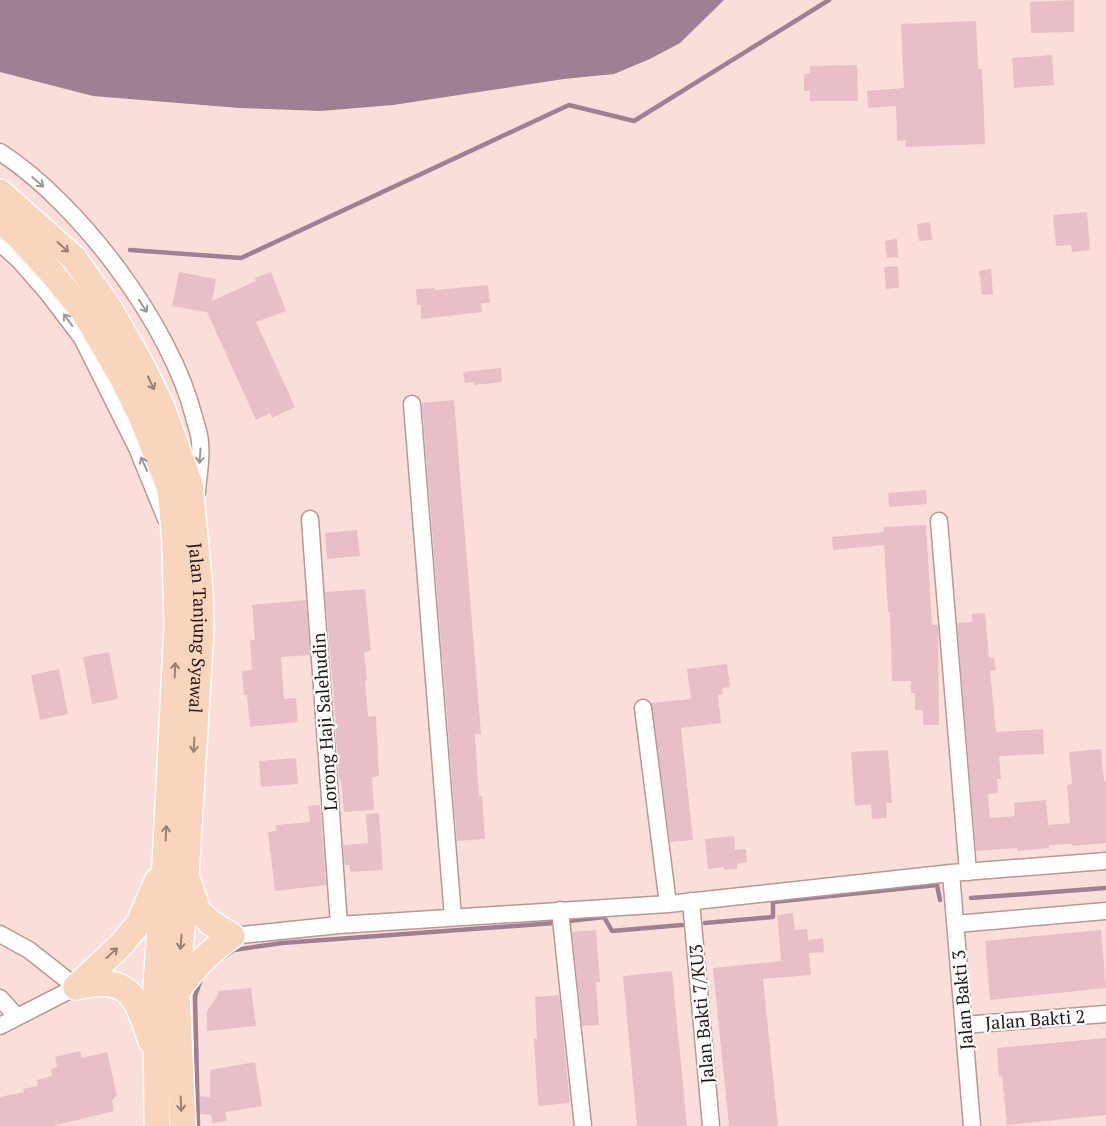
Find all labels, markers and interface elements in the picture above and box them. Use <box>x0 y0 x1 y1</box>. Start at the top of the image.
one-way arrow <box>31 177 44 188</box>
one-way arrow <box>57 242 70 253</box>
one-way arrow <box>138 298 148 312</box>
one-way arrow <box>63 314 73 328</box>
one-way arrow <box>146 375 156 390</box>
one-way arrow <box>195 447 204 463</box>
one-way arrow <box>138 457 148 472</box>
street label: Jalan Tanjung Syawal <box>184 542 213 714</box>
street label: Lorong Haji Salehudin <box>306 632 342 812</box>
one-way arrow <box>170 663 179 679</box>
one-way arrow <box>189 736 198 752</box>
one-way arrow <box>162 825 171 841</box>
one-way arrow <box>176 933 186 949</box>
street label: Jalan Bakti 7/KU3 <box>683 943 719 1085</box>
one-way arrow <box>105 947 118 959</box>
street label: Jalan Bakti 3 <box>946 949 978 1051</box>
street label: Jalan Bakti 2 <box>984 1004 1086 1034</box>
one-way arrow <box>177 1096 186 1112</box>

